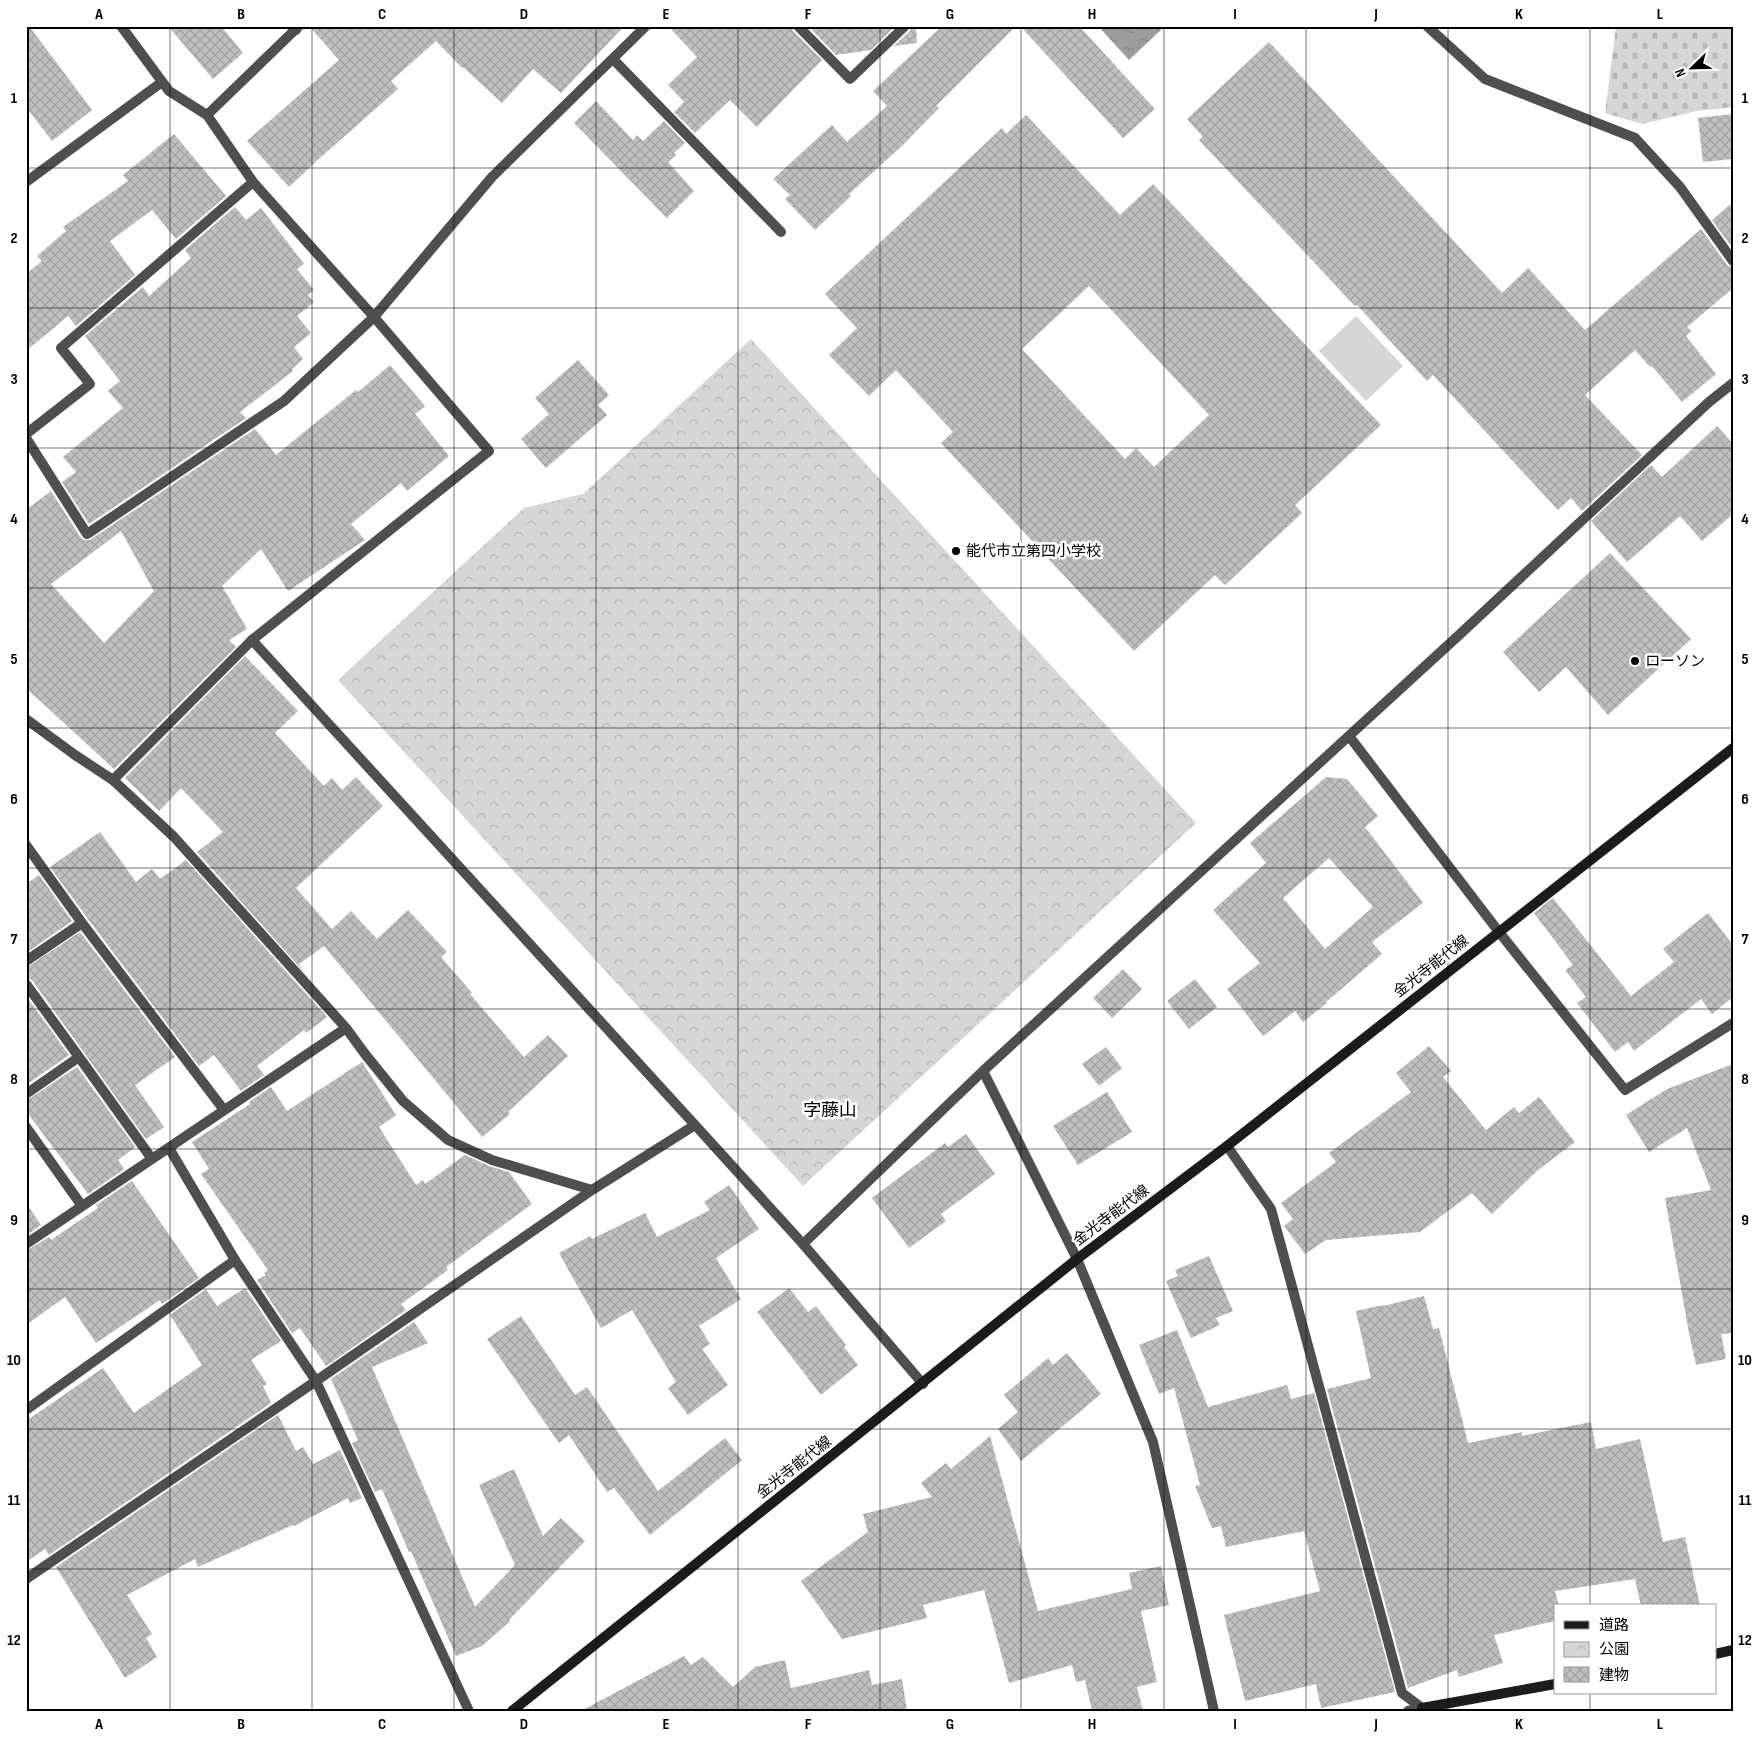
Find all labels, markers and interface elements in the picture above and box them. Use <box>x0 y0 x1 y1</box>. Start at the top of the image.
text: A <box>94 5 103 24</box>
text: B <box>237 5 245 24</box>
text: C <box>378 5 386 24</box>
text: D <box>520 5 528 24</box>
text: E <box>663 5 670 24</box>
text: F <box>805 5 812 24</box>
text: G <box>946 5 954 24</box>
text: H <box>1088 5 1096 24</box>
text: I <box>1233 5 1237 24</box>
text: J <box>1373 5 1378 24</box>
text: K <box>1515 5 1523 24</box>
text: L <box>1657 5 1664 24</box>
north arrow <box>1666 42 1716 92</box>
text: N <box>1671 66 1690 80</box>
text: 1 <box>11 89 18 108</box>
text: 1 <box>1742 89 1749 108</box>
text: 2 <box>10 229 18 248</box>
text: 2 <box>1741 229 1749 248</box>
text: 3 <box>10 370 18 389</box>
text: 3 <box>1741 370 1749 389</box>
text: 4 <box>10 510 18 529</box>
text: 4 <box>1741 510 1749 529</box>
place label: 能代市立第四小学校 <box>966 542 1101 561</box>
marker: 能代市立第四小学校 <box>950 545 962 557</box>
text: 5 <box>10 650 18 669</box>
text: 5 <box>1741 650 1749 669</box>
place label: ローソン <box>1645 652 1705 671</box>
marker: ローソン <box>1629 655 1641 667</box>
text: 6 <box>10 790 18 809</box>
text: 6 <box>1741 790 1749 809</box>
text: 7 <box>11 930 18 949</box>
text: 7 <box>1742 930 1749 949</box>
street label: 金光寺能代線 <box>1390 931 1473 1002</box>
text: 8 <box>10 1070 18 1089</box>
text: 8 <box>1741 1070 1749 1089</box>
district label: 字藤山 <box>803 1100 857 1121</box>
street label: 金光寺能代線 <box>1070 1181 1153 1250</box>
text: 9 <box>10 1211 18 1230</box>
text: 9 <box>1741 1211 1749 1230</box>
text: 10 <box>7 1351 21 1370</box>
text: 10 <box>1738 1351 1752 1370</box>
street label: 金光寺能代線 <box>753 1432 836 1503</box>
text: 11 <box>8 1491 21 1510</box>
text: 11 <box>1739 1491 1752 1510</box>
legend <box>1554 1604 1716 1694</box>
text: 道路 <box>1599 1616 1629 1635</box>
text: 12 <box>7 1631 21 1650</box>
text: 12 <box>1738 1631 1752 1650</box>
text: 公園 <box>1599 1640 1629 1659</box>
text: 建物 <box>1599 1666 1629 1685</box>
text: A <box>94 1715 103 1734</box>
text: B <box>237 1715 245 1734</box>
text: C <box>378 1715 386 1734</box>
text: D <box>520 1715 528 1734</box>
text: E <box>663 1715 670 1734</box>
text: F <box>805 1715 812 1734</box>
text: G <box>946 1715 954 1734</box>
text: H <box>1088 1715 1096 1734</box>
text: I <box>1233 1715 1237 1734</box>
text: J <box>1373 1715 1378 1734</box>
text: K <box>1515 1715 1523 1734</box>
text: L <box>1657 1715 1664 1734</box>

